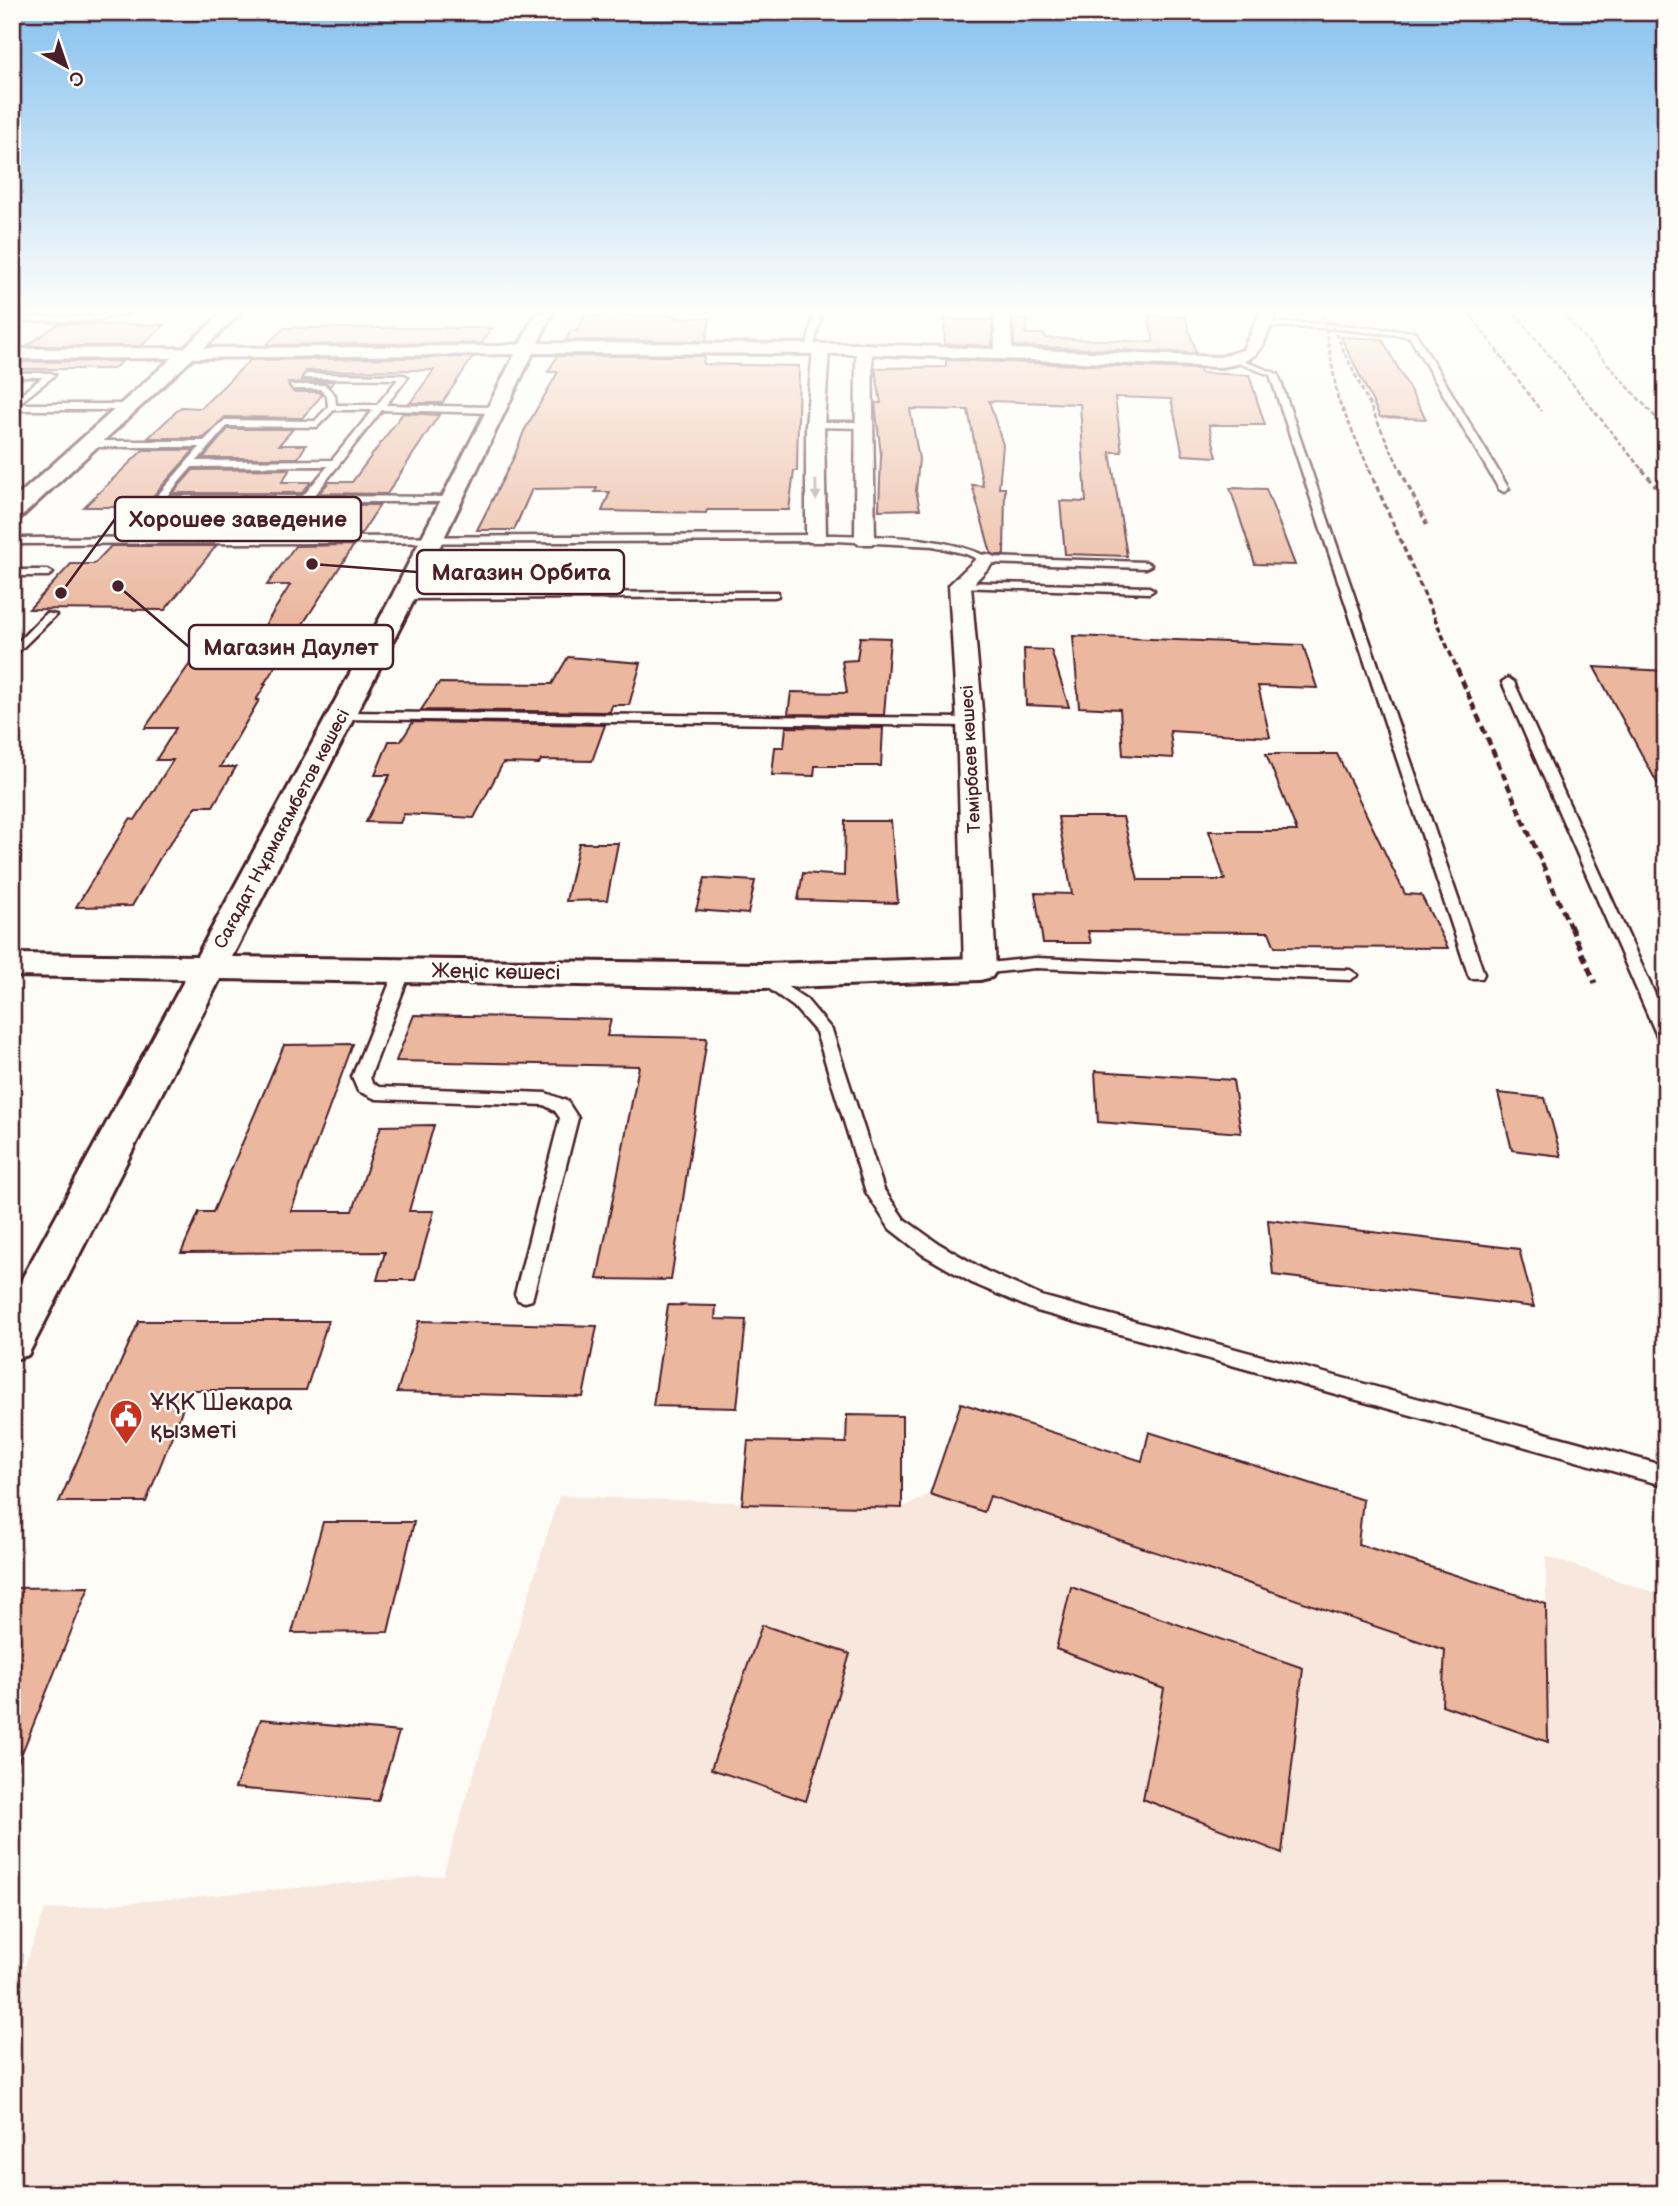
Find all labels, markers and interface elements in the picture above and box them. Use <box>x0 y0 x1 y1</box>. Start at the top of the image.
north arrow <box>32 32 102 102</box>
text: С <box>64 65 88 91</box>
one-way arrow <box>810 480 822 502</box>
callout: Хорошее заведение <box>115 497 361 541</box>
text: Хорошее заведение <box>128 506 347 534</box>
callout: Магазин Орбита <box>417 550 624 594</box>
text: Магазин Орбита <box>431 559 611 587</box>
callout: Магазин Даулет <box>189 625 393 669</box>
text: Магазин Даулет <box>203 634 379 662</box>
street label: Темірбаев көшесі <box>957 684 985 834</box>
street label: Сағадат Нұрмағамбетов көшесі <box>210 706 354 952</box>
street label: Жеңіс көшесі <box>431 958 561 986</box>
place label: ҰҚК Шекара қызметі <box>150 1388 293 1445</box>
public building icon: ҰҚК Шекара қызметі <box>107 1397 145 1446</box>

